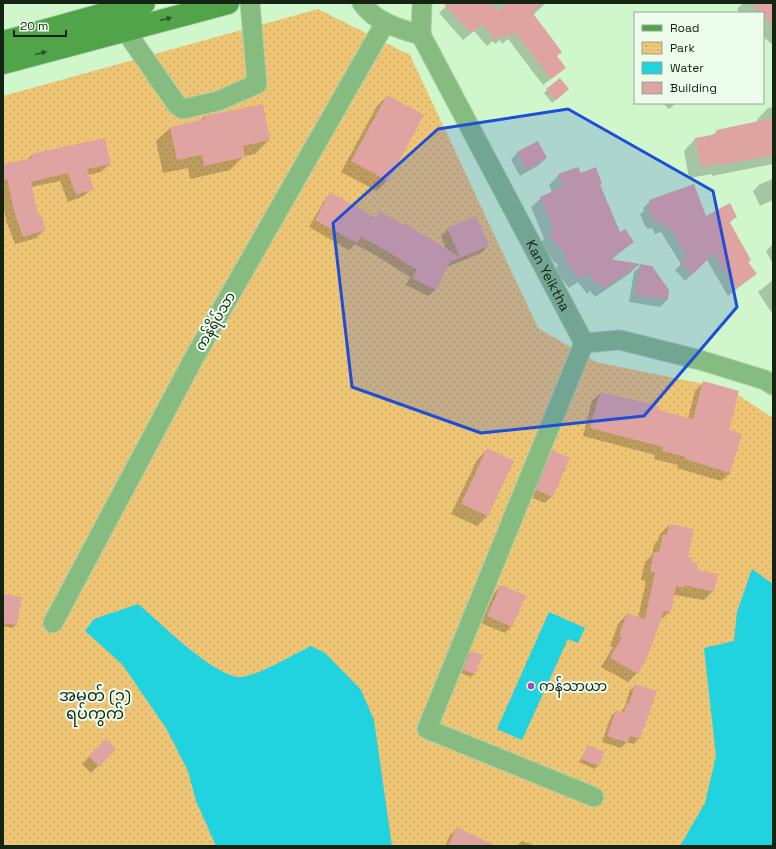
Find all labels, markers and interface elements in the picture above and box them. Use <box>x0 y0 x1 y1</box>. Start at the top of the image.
scale bar <box>14 12 66 38</box>
legend <box>634 12 764 104</box>
one-way arrow <box>160 16 173 22</box>
text: 20 m <box>20 18 48 34</box>
text: Road <box>670 20 699 36</box>
text: Park <box>670 40 695 56</box>
one-way arrow <box>35 50 47 56</box>
text: Water <box>670 60 704 76</box>
text: Building <box>670 80 717 96</box>
street label: Kan Yeiktha <box>522 237 575 314</box>
street label: ကန်ရိပ်သာ <box>190 288 242 355</box>
place label: ကန်သာယာ <box>539 676 607 698</box>
marker: ကန်သာယာ <box>526 681 536 691</box>
district label: အမှတ် (၃) ရပ်ကွက် <box>59 684 131 727</box>

